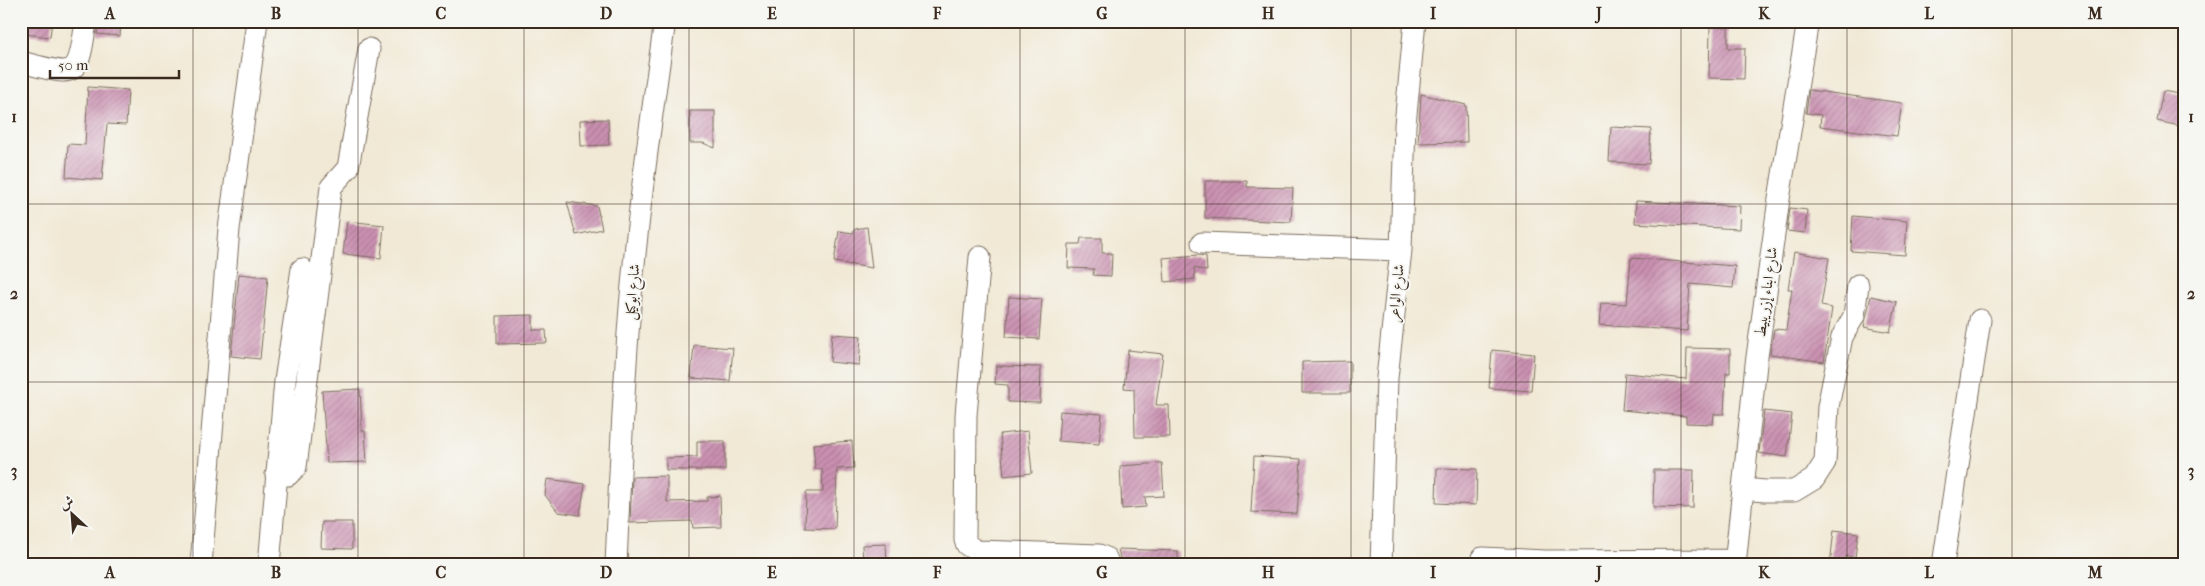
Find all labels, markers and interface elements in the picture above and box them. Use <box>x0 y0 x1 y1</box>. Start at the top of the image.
text: A <box>104 4 116 23</box>
text: B <box>271 4 281 23</box>
text: C <box>436 4 447 23</box>
text: D <box>600 4 612 23</box>
text: E <box>767 4 777 23</box>
text: F <box>932 4 942 23</box>
text: G <box>1096 4 1108 23</box>
text: H <box>1262 4 1275 23</box>
text: I <box>1430 4 1437 23</box>
text: J <box>1594 4 1602 24</box>
text: K <box>1758 4 1771 23</box>
text: L <box>1924 4 1934 23</box>
text: M <box>2087 4 2103 23</box>
scale bar <box>50 48 179 80</box>
text: 50 m <box>58 56 89 74</box>
text: 1 <box>11 107 17 126</box>
text: 1 <box>2188 107 2194 126</box>
street label: شارع ابناء إزريبيط <box>1751 246 1785 339</box>
street label: شارع ابوكيل <box>621 263 647 321</box>
street label: شارع الواعر <box>1384 263 1412 323</box>
text: 2 <box>10 284 18 303</box>
text: 2 <box>2187 284 2195 303</box>
text: 3 <box>11 461 17 481</box>
text: 3 <box>2188 461 2194 481</box>
north arrow <box>48 488 98 538</box>
text: ش <box>57 492 77 513</box>
text: A <box>104 563 116 582</box>
text: B <box>271 563 281 582</box>
text: C <box>436 563 447 582</box>
text: D <box>600 563 612 582</box>
text: E <box>767 563 777 582</box>
text: F <box>932 563 942 582</box>
text: G <box>1096 563 1108 582</box>
text: H <box>1262 563 1275 582</box>
text: I <box>1430 563 1437 582</box>
text: J <box>1594 563 1602 583</box>
text: K <box>1758 563 1771 582</box>
text: L <box>1924 563 1934 582</box>
text: M <box>2087 563 2103 582</box>

